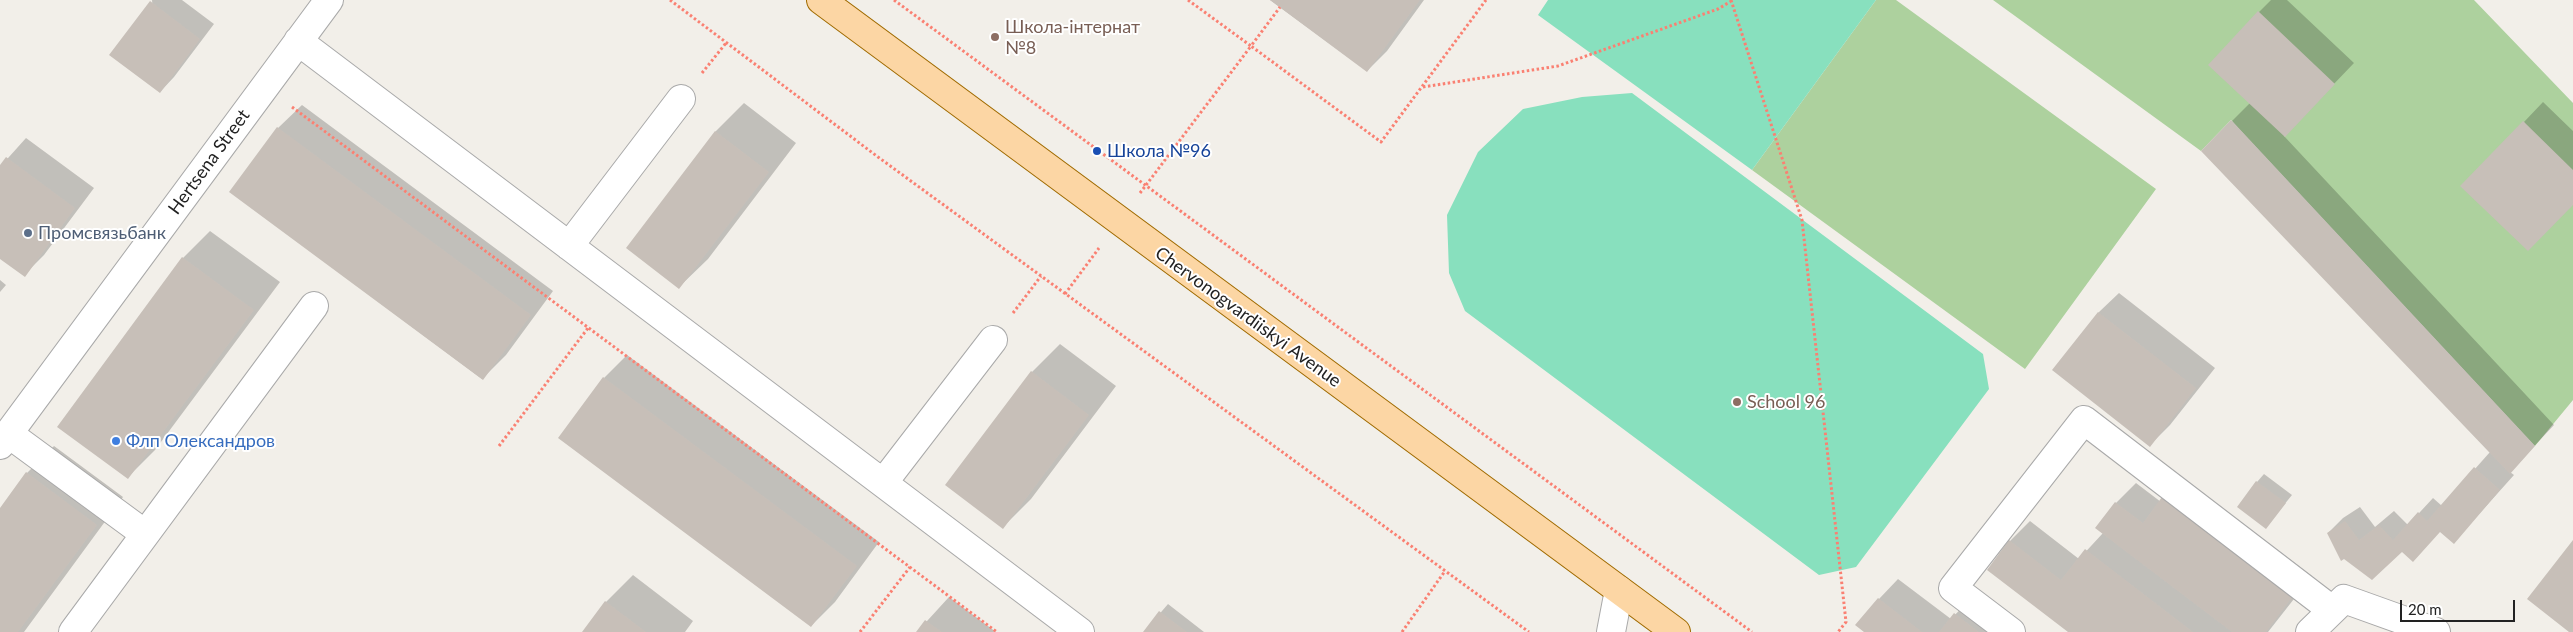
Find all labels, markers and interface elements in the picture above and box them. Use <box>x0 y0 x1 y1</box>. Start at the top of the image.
place label: Школа-інтернат №8 <box>1005 16 1140 58</box>
marker: Школа-інтернат №8 <box>989 31 1001 43</box>
street label: Hertsena Street <box>164 105 254 219</box>
place label: Школа №96 <box>1107 140 1211 162</box>
marker: Школа №96 <box>1091 145 1103 157</box>
place label: Промсвязьбанк <box>38 222 166 244</box>
marker: Промсвязьбанк <box>22 227 34 239</box>
street label: Chervonogvardiiskyi Avenue <box>1151 242 1345 392</box>
place label: School 96 <box>1747 391 1825 413</box>
marker: School 96 <box>1731 396 1743 408</box>
place label: Флп Олександров <box>126 430 275 452</box>
marker: Флп Олександров <box>110 435 122 447</box>
scale bar <box>2403 590 2518 622</box>
text: 20 m <box>2408 600 2442 618</box>

